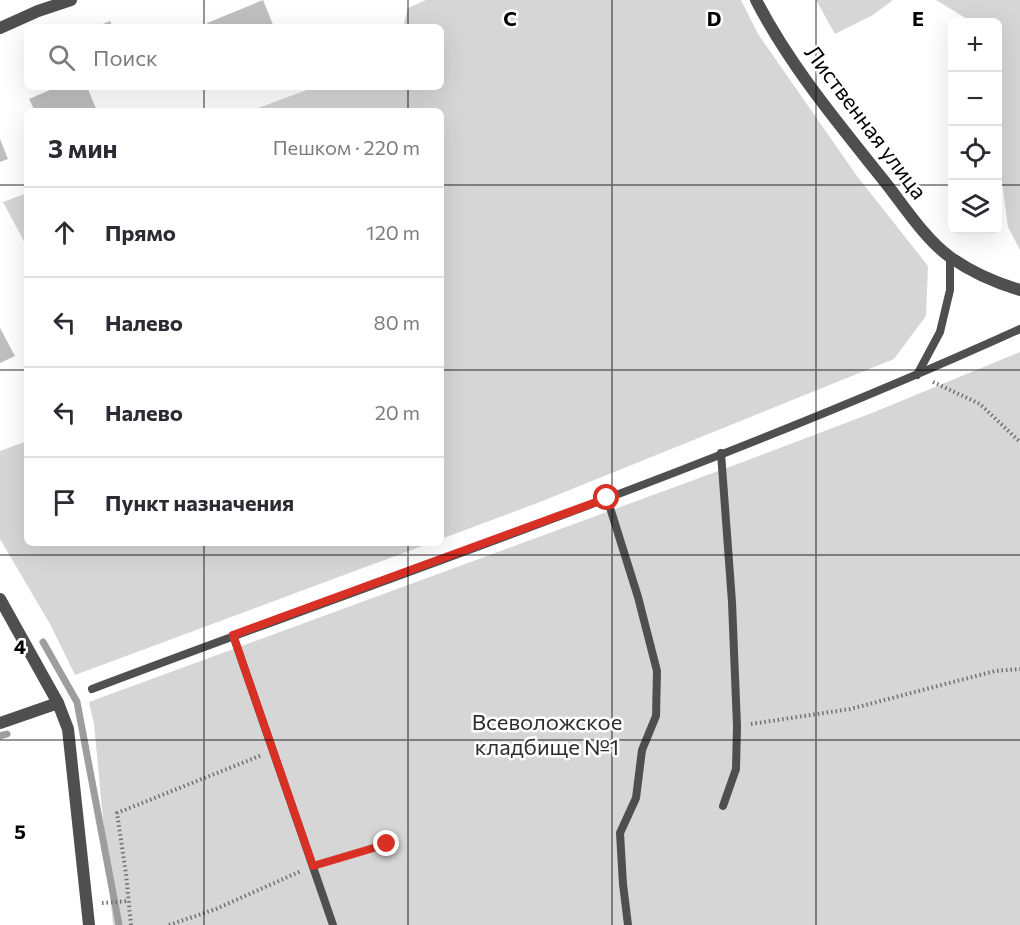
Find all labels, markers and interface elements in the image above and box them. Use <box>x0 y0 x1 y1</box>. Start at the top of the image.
text: C <box>503 6 517 30</box>
text: D <box>707 6 721 30</box>
text: E <box>912 6 924 30</box>
map controls <box>948 18 1002 234</box>
button: + <box>948 18 1002 72</box>
search box <box>24 24 444 90</box>
street label: Лиственная улица <box>800 39 933 204</box>
icon: search <box>45 41 78 74</box>
text: Поиск <box>93 44 158 71</box>
button: − <box>948 72 1002 126</box>
button: locate <box>948 126 1002 180</box>
text: 3 мин <box>48 132 118 163</box>
text: Пешком · 220 m <box>273 135 420 159</box>
button: layers <box>948 180 1002 234</box>
icon: ahead <box>48 216 81 249</box>
text: Прямо <box>105 219 176 246</box>
text: 120 m <box>366 220 420 244</box>
icon: left <box>48 306 81 339</box>
text: Налево <box>105 309 183 336</box>
text: 80 m <box>374 310 420 334</box>
icon: left <box>48 396 81 429</box>
text: Налево <box>105 399 183 426</box>
text: 20 m <box>375 400 420 424</box>
route start <box>593 484 619 510</box>
icon: arrive <box>48 486 81 519</box>
text: Пункт назначения <box>105 489 294 516</box>
text: 4 <box>14 634 26 658</box>
park label: Всеволожское кладбище №1 <box>472 708 622 760</box>
text: 5 <box>14 819 26 843</box>
route end <box>373 830 399 856</box>

